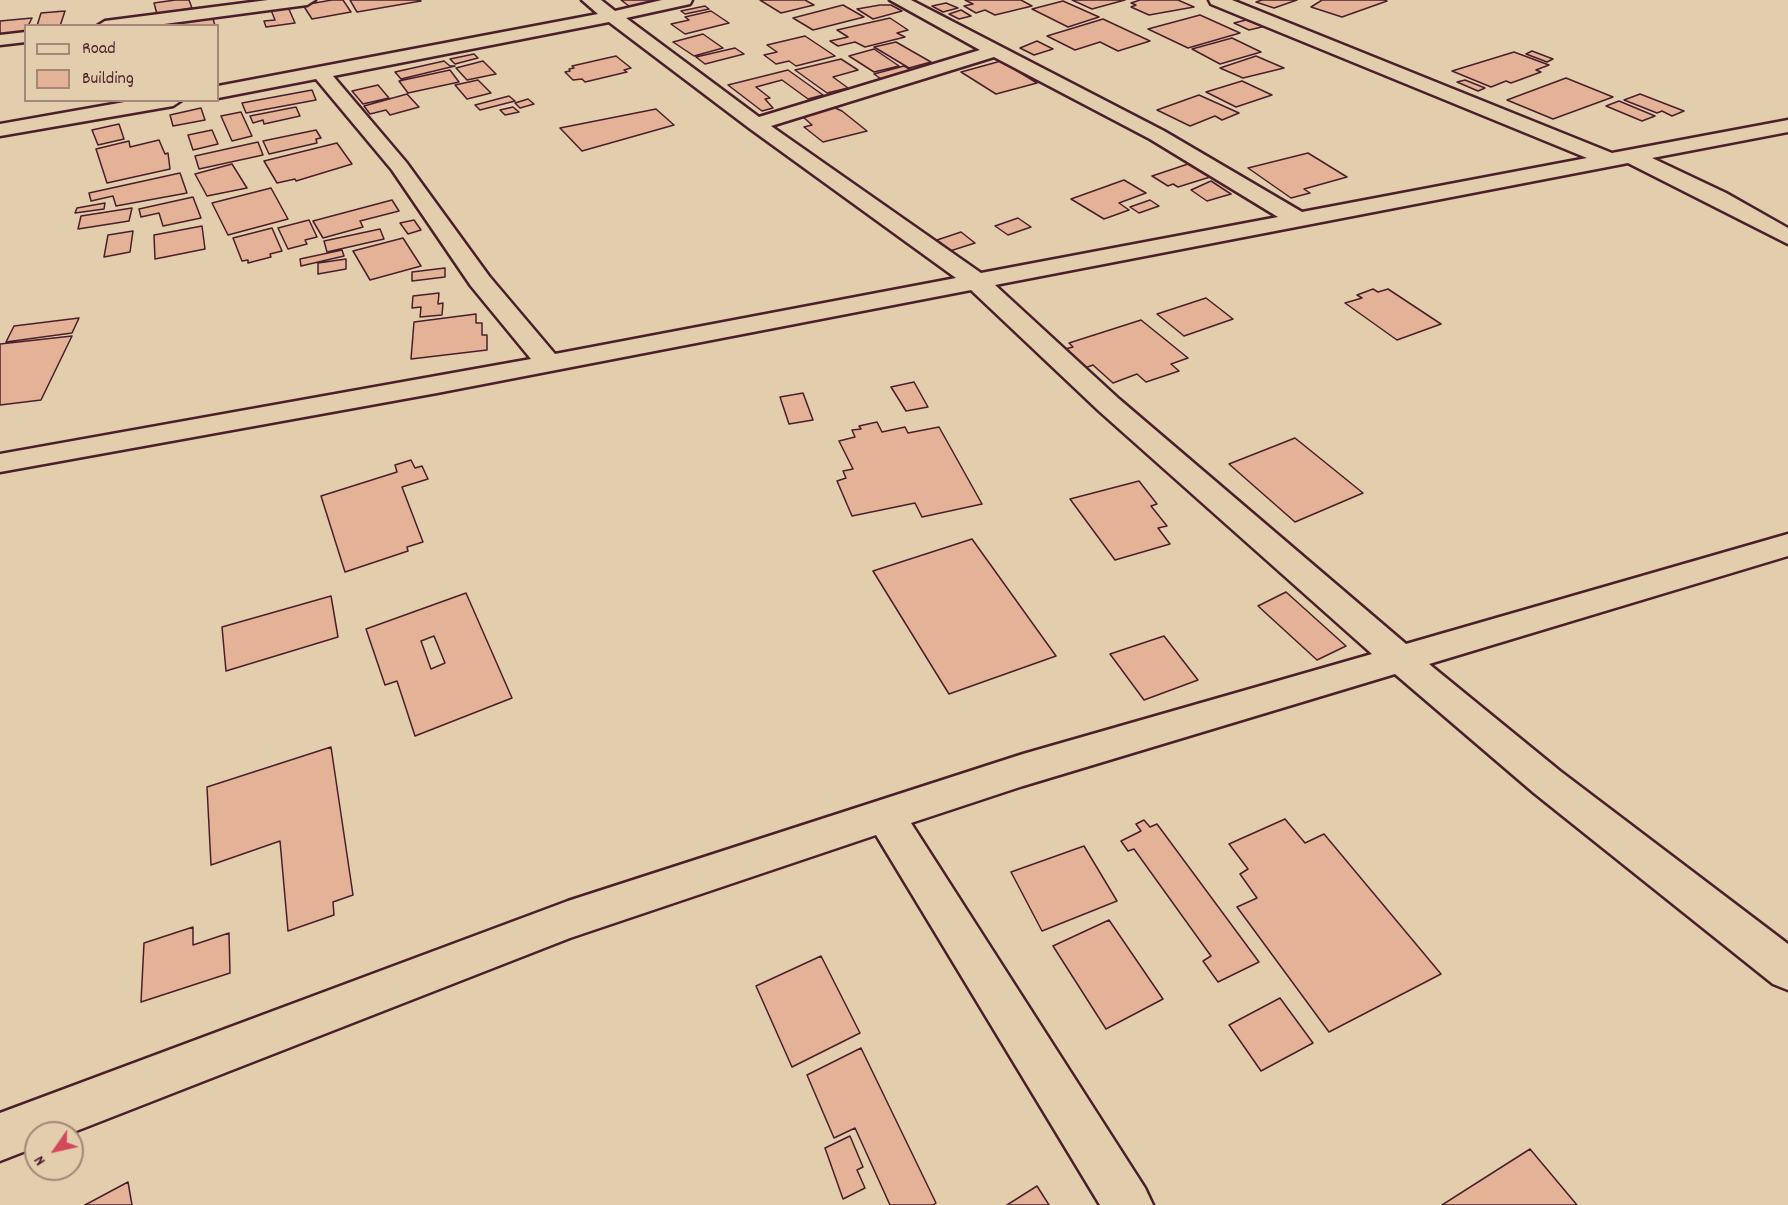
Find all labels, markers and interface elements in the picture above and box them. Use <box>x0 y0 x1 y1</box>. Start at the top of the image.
legend <box>24 24 219 102</box>
text: Road <box>82 37 116 62</box>
text: Building <box>82 67 134 92</box>
north arrow <box>24 1121 84 1181</box>
text: N <box>29 1151 52 1170</box>

